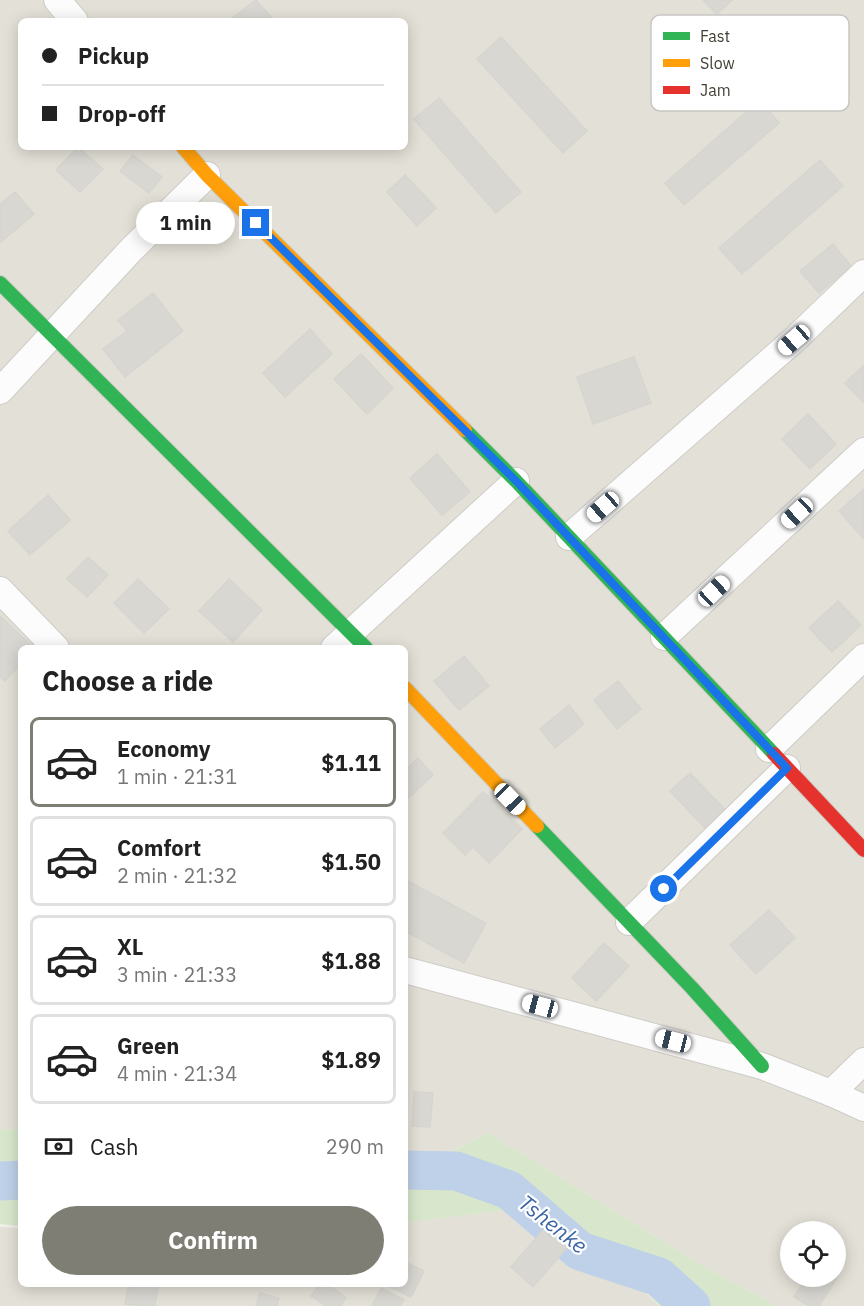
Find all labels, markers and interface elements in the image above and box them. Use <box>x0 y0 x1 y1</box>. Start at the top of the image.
legend <box>651 15 849 111</box>
text: Fast <box>700 26 730 46</box>
text: Pickup <box>78 41 149 70</box>
text: Slow <box>700 53 735 73</box>
text: Jam <box>700 80 731 100</box>
text: Drop-off <box>78 99 165 128</box>
callout: 1 min <box>136 202 235 244</box>
text: 1 min <box>159 209 212 236</box>
route end <box>242 209 269 236</box>
car <box>775 321 813 359</box>
car <box>584 488 622 526</box>
car <box>778 494 816 532</box>
car <box>695 572 733 610</box>
text: Choose a ride <box>42 663 213 698</box>
text: Economy <box>117 734 211 763</box>
icon: car <box>45 735 99 789</box>
text: $1.11 <box>321 748 381 777</box>
text: 1 min · 21:31 <box>117 763 237 790</box>
car <box>491 780 529 818</box>
text: Comfort <box>117 833 201 862</box>
icon: car <box>45 834 99 888</box>
text: $1.50 <box>321 847 381 876</box>
text: 2 min · 21:32 <box>117 862 237 889</box>
route start <box>650 875 677 902</box>
text: XL <box>117 932 143 961</box>
icon: car <box>45 933 99 987</box>
text: $1.88 <box>321 946 381 975</box>
text: 3 min · 21:33 <box>117 961 237 988</box>
car <box>520 993 560 1019</box>
car <box>653 1028 693 1054</box>
text: Green <box>117 1031 179 1060</box>
icon: car <box>45 1032 99 1086</box>
text: $1.89 <box>321 1045 381 1074</box>
text: 4 min · 21:34 <box>117 1060 237 1087</box>
icon: cash <box>42 1130 75 1163</box>
text: Cash <box>90 1132 139 1161</box>
text: 290 m <box>326 1133 384 1160</box>
water label: Tshenke <box>513 1188 594 1260</box>
button: Confirm <box>42 1206 384 1275</box>
map controls <box>780 1221 846 1287</box>
button: locate <box>780 1221 846 1287</box>

